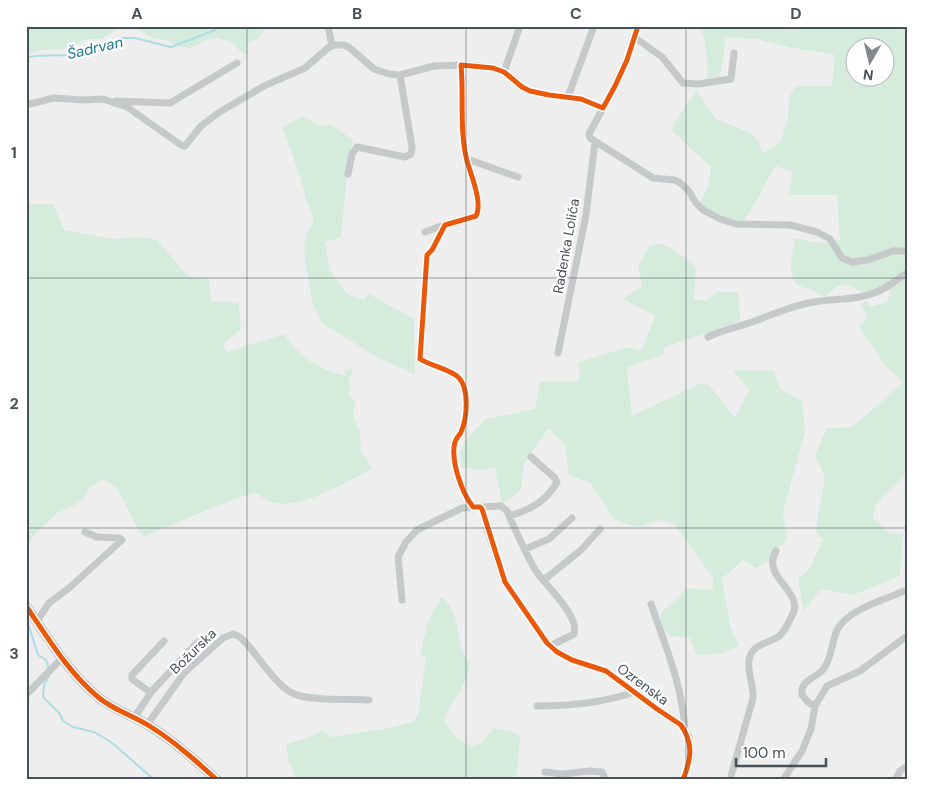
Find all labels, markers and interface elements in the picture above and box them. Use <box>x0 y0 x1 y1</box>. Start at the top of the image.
text: A <box>131 3 143 24</box>
text: B <box>352 3 362 24</box>
text: C <box>570 3 582 24</box>
text: D <box>790 3 802 24</box>
water label: Šadrvan <box>65 32 125 64</box>
north arrow <box>846 38 896 88</box>
text: N <box>862 65 875 84</box>
text: 1 <box>11 142 17 163</box>
street label: Radenka Lolića <box>549 197 583 295</box>
text: 2 <box>9 393 19 414</box>
street label: Božurska <box>166 624 220 678</box>
text: 3 <box>9 643 19 664</box>
street label: Ozrenska <box>614 659 672 709</box>
scale bar <box>736 736 826 768</box>
text: 100 m <box>743 743 786 763</box>

